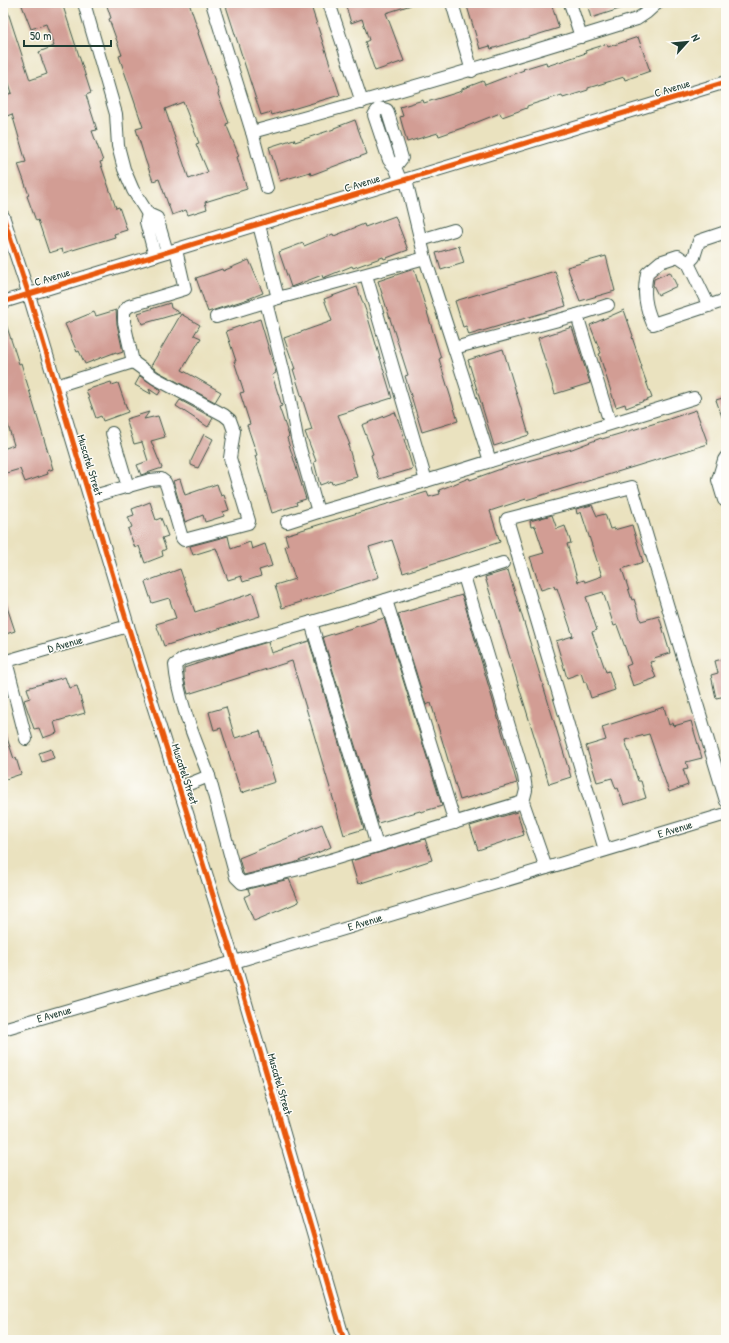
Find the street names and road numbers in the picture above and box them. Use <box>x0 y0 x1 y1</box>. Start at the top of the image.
street label: C Avenue <box>653 76 692 100</box>
street label: C Avenue <box>343 171 382 195</box>
street label: C Avenue <box>33 265 72 289</box>
street label: Muscatel Street <box>74 433 106 497</box>
street label: D Avenue <box>46 632 85 656</box>
street label: Muscatel Street <box>169 742 201 806</box>
street label: E Avenue <box>656 817 695 841</box>
street label: E Avenue <box>346 910 385 934</box>
street label: E Avenue <box>35 1002 73 1026</box>
street label: Muscatel Street <box>265 1052 295 1116</box>

